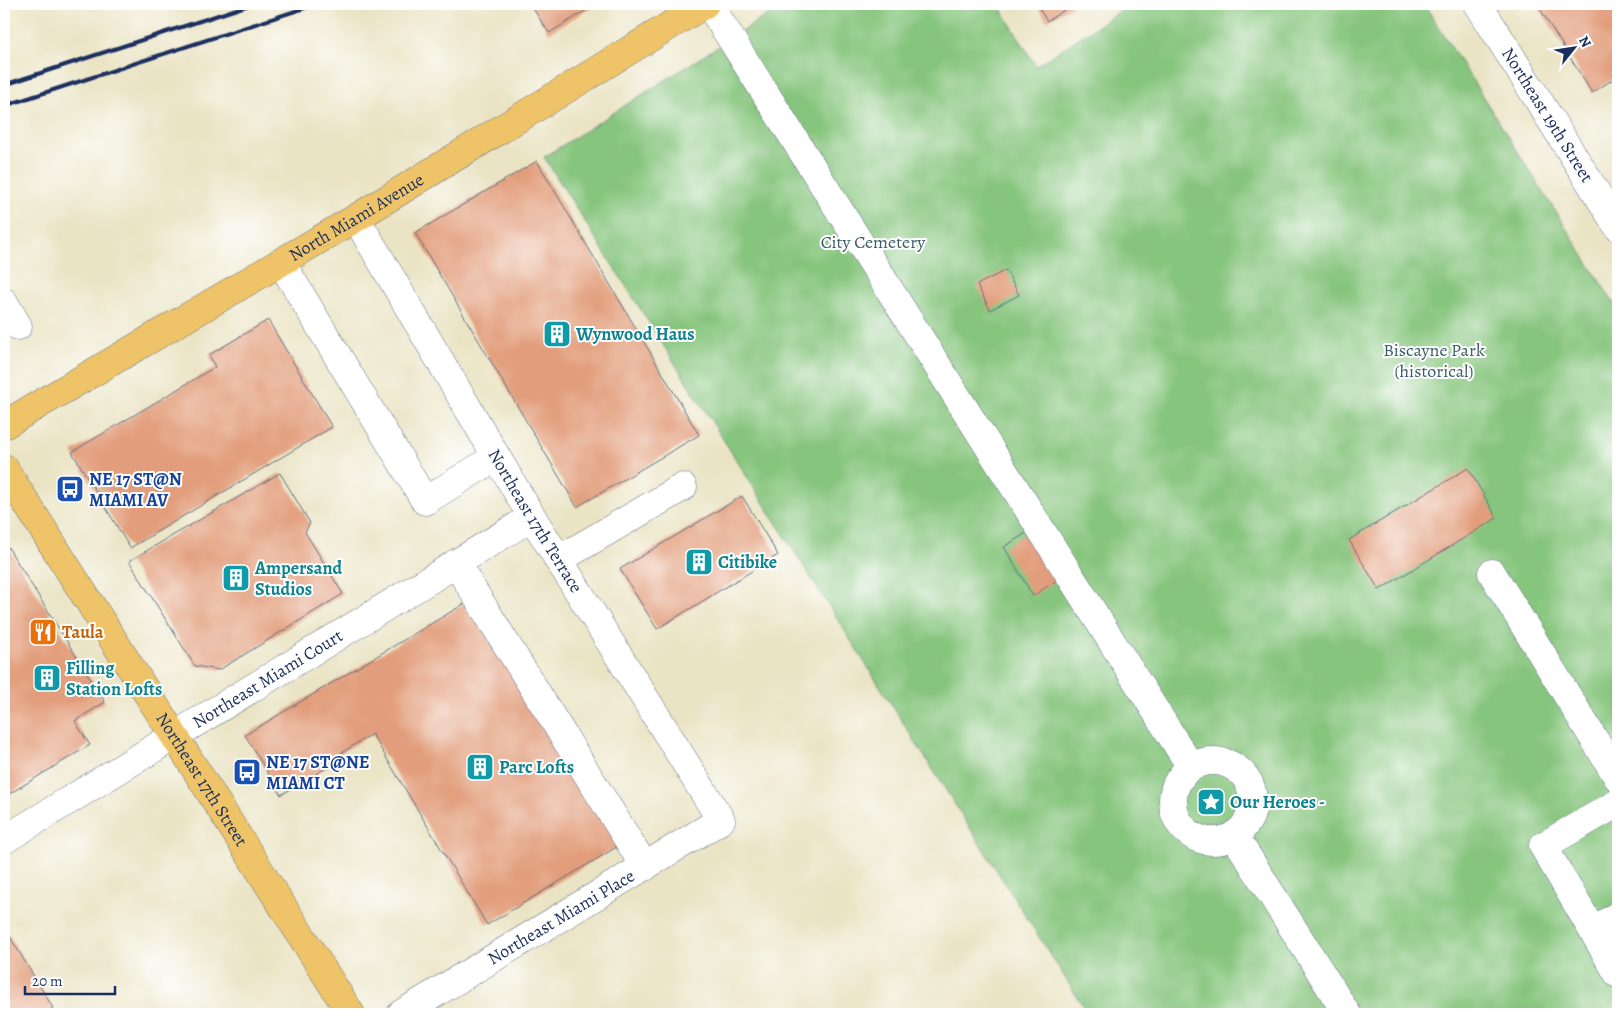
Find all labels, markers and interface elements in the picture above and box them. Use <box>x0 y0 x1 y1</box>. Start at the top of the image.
north arrow <box>1550 22 1600 72</box>
text: N <box>1574 33 1596 51</box>
street label: Northeast 19th Street <box>1496 43 1599 187</box>
street label: North Miami Avenue <box>284 167 428 267</box>
park label: City Cemetery <box>821 230 926 254</box>
building icon: Wynwood Haus <box>542 319 572 349</box>
place label: Wynwood Haus <box>575 322 695 346</box>
park label: Biscayne Park (historical) <box>1383 338 1485 383</box>
street label: Northeast 17th Terrace <box>483 444 588 597</box>
place label: NE 17 ST@N MIAMI AV <box>89 467 182 512</box>
bus stop icon: NE 17 ST@N MIAMI AV <box>55 474 85 504</box>
building icon: Citibike <box>684 547 714 577</box>
place label: Citibike <box>718 550 777 574</box>
place label: Ampersand Studios <box>254 556 343 601</box>
building icon: Ampersand Studios <box>221 563 251 593</box>
restaurant icon: Taula <box>28 617 58 647</box>
place label: Taula <box>62 620 104 644</box>
street label: Northeast Miami Court <box>188 624 347 734</box>
place label: Filling Station Lofts <box>66 656 162 701</box>
building icon: Filling Station Lofts <box>32 663 62 693</box>
street label: Northeast 17th Street <box>150 708 254 851</box>
place label: NE 17 ST@NE MIAMI CT <box>266 750 370 795</box>
building icon: Parc Lofts <box>465 752 495 782</box>
place label: Parc Lofts <box>499 755 574 779</box>
bus stop icon: NE 17 ST@NE MIAMI CT <box>232 757 262 787</box>
place icon: Our Heroes - <box>1196 787 1226 817</box>
place label: Our Heroes - <box>1230 790 1325 814</box>
street label: Northeast Miami Place <box>483 864 639 970</box>
scale bar <box>25 963 115 995</box>
text: 20 m <box>32 971 63 991</box>

